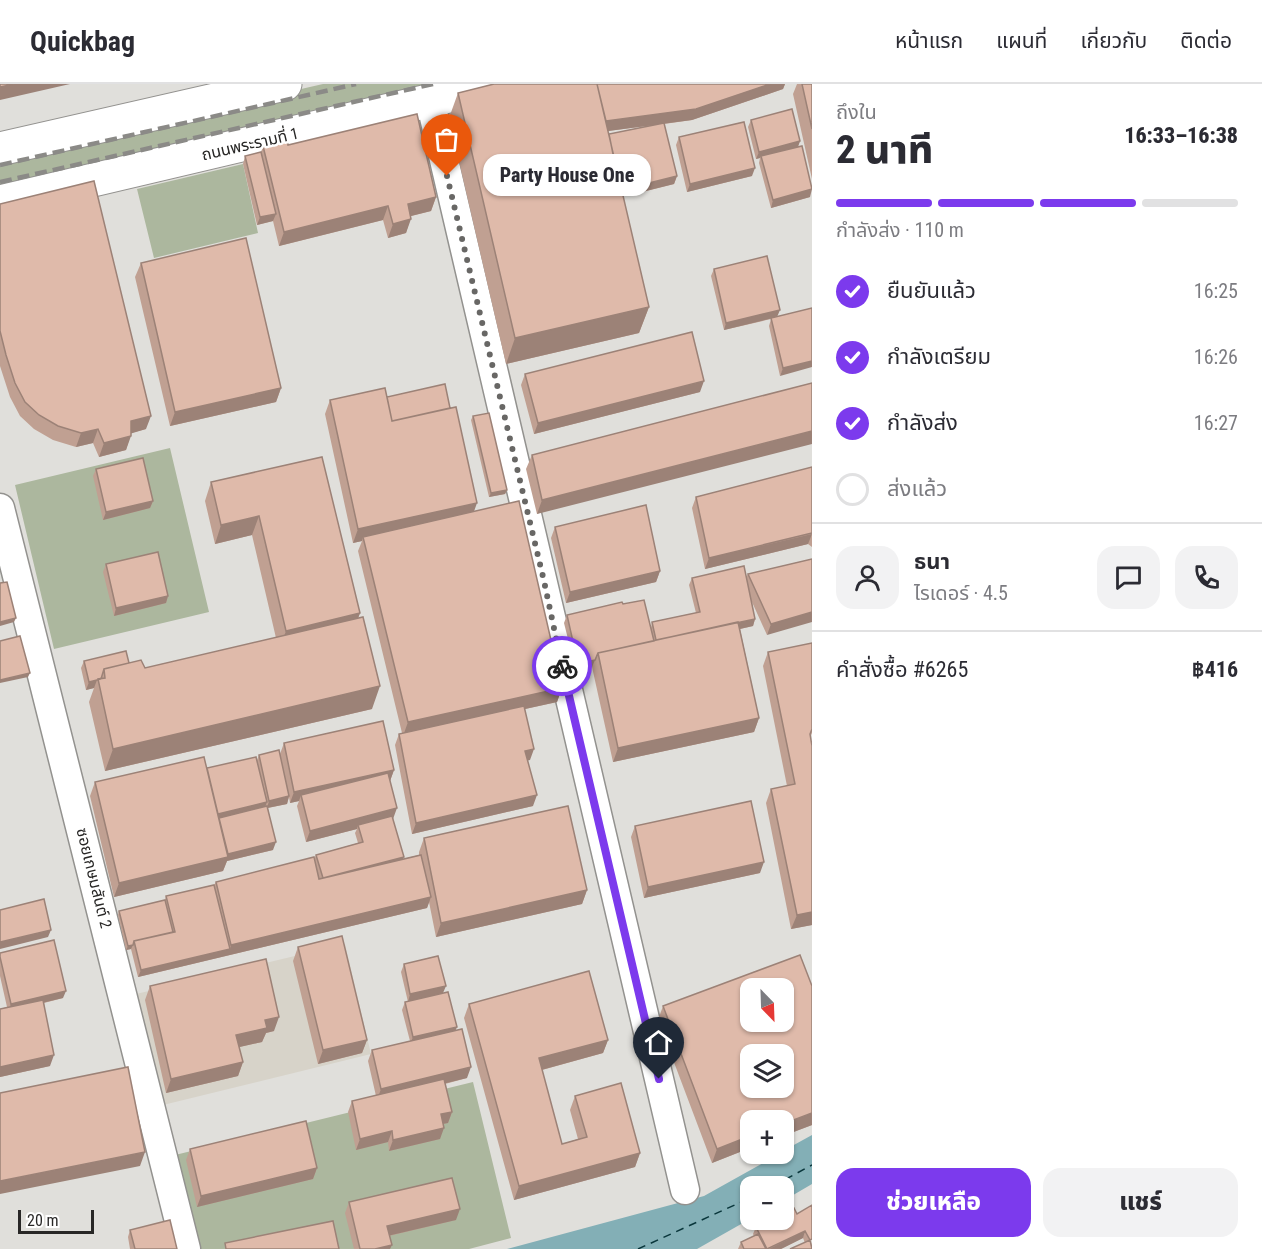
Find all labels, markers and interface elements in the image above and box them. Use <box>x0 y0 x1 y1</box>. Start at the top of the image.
text: Quickbag <box>30 25 135 58</box>
text: หน้าแรก <box>895 29 963 53</box>
text: แผนที่ <box>996 29 1047 53</box>
text: เกี่ยวกับ <box>1080 29 1147 53</box>
text: ติดต่อ <box>1180 29 1232 53</box>
text: ถึงใน <box>836 100 877 124</box>
pin <box>421 114 472 176</box>
street label: ถนนพระรามที่ 1 <box>199 122 300 164</box>
icon: bag <box>430 123 463 156</box>
text: 16:33–16:38 <box>1124 123 1238 148</box>
text: 2 นาที <box>836 127 933 173</box>
callout: Party House One <box>483 155 651 197</box>
text: Party House One <box>500 163 634 187</box>
text: กำลังส่ง · 110 m <box>836 218 964 242</box>
icon: check <box>836 275 869 308</box>
text: ยืนยันแล้ว <box>887 278 976 303</box>
text: 16:25 <box>1194 279 1238 303</box>
icon: check <box>836 341 869 374</box>
text: กำลังเตรียม <box>887 344 991 369</box>
text: 16:26 <box>1194 345 1238 369</box>
icon: check <box>836 407 869 440</box>
text: กำลังส่ง <box>887 410 958 435</box>
text: 16:27 <box>1194 411 1238 435</box>
text: ส่งแล้ว <box>887 476 947 501</box>
button: person <box>836 546 899 609</box>
button: chat <box>1097 546 1160 609</box>
button: phone <box>1175 546 1238 609</box>
text: ธนา <box>914 549 950 574</box>
text: ไรเดอร์ · 4.5 <box>914 581 1008 605</box>
courier <box>532 636 592 696</box>
icon: bike <box>546 650 579 683</box>
text: คำสั่งซื้อ #6265 <box>836 657 968 682</box>
text: ฿416 <box>1192 657 1238 682</box>
street label: ซอยเกษมสันต์ 2 <box>72 826 116 930</box>
north arrow <box>740 978 794 1032</box>
map controls <box>740 978 794 1230</box>
pin <box>633 1017 684 1079</box>
icon: home <box>642 1026 675 1059</box>
button: layers <box>740 1044 794 1098</box>
button: + <box>740 1110 794 1164</box>
button: ช่วยเหลือ <box>836 1168 1031 1237</box>
button: แชร์ <box>1043 1168 1238 1237</box>
button: − <box>740 1176 794 1230</box>
scale bar <box>18 1207 94 1234</box>
text: 20 m <box>27 1211 59 1230</box>

